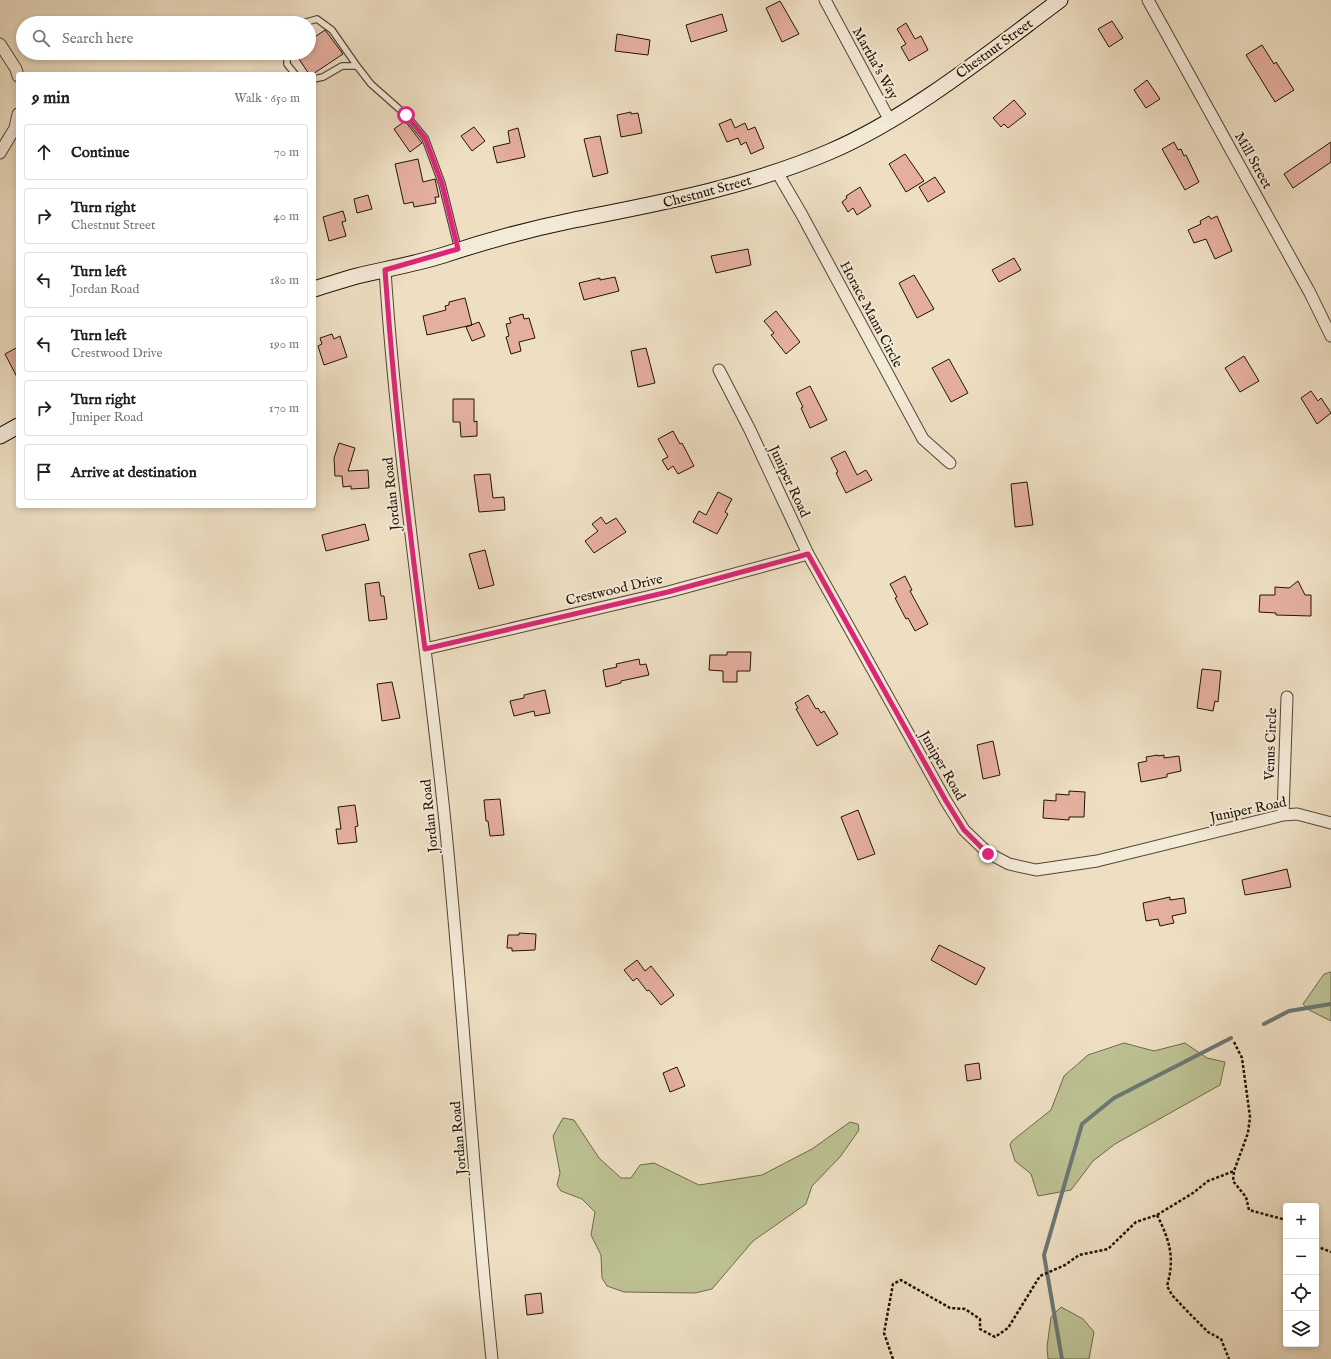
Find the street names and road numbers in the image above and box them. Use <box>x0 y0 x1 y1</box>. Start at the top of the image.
street label: Chestnut Street <box>953 15 1037 83</box>
street label: Martha's Way <box>848 24 902 103</box>
street label: Mill Street <box>1230 129 1276 192</box>
street label: Chestnut Street <box>661 171 754 212</box>
street label: Horace Mann Circle <box>835 258 907 371</box>
street label: Juniper Road <box>764 441 814 521</box>
street label: Jordan Road <box>379 456 405 533</box>
street label: Crestwood Drive <box>564 570 665 610</box>
street label: Venus Circle <box>1261 707 1281 782</box>
street label: Juniper Road <box>914 726 970 804</box>
street label: Jordan Road <box>417 778 443 855</box>
street label: Juniper Road <box>1206 793 1289 827</box>
street label: Jordan Road <box>447 1100 471 1177</box>

